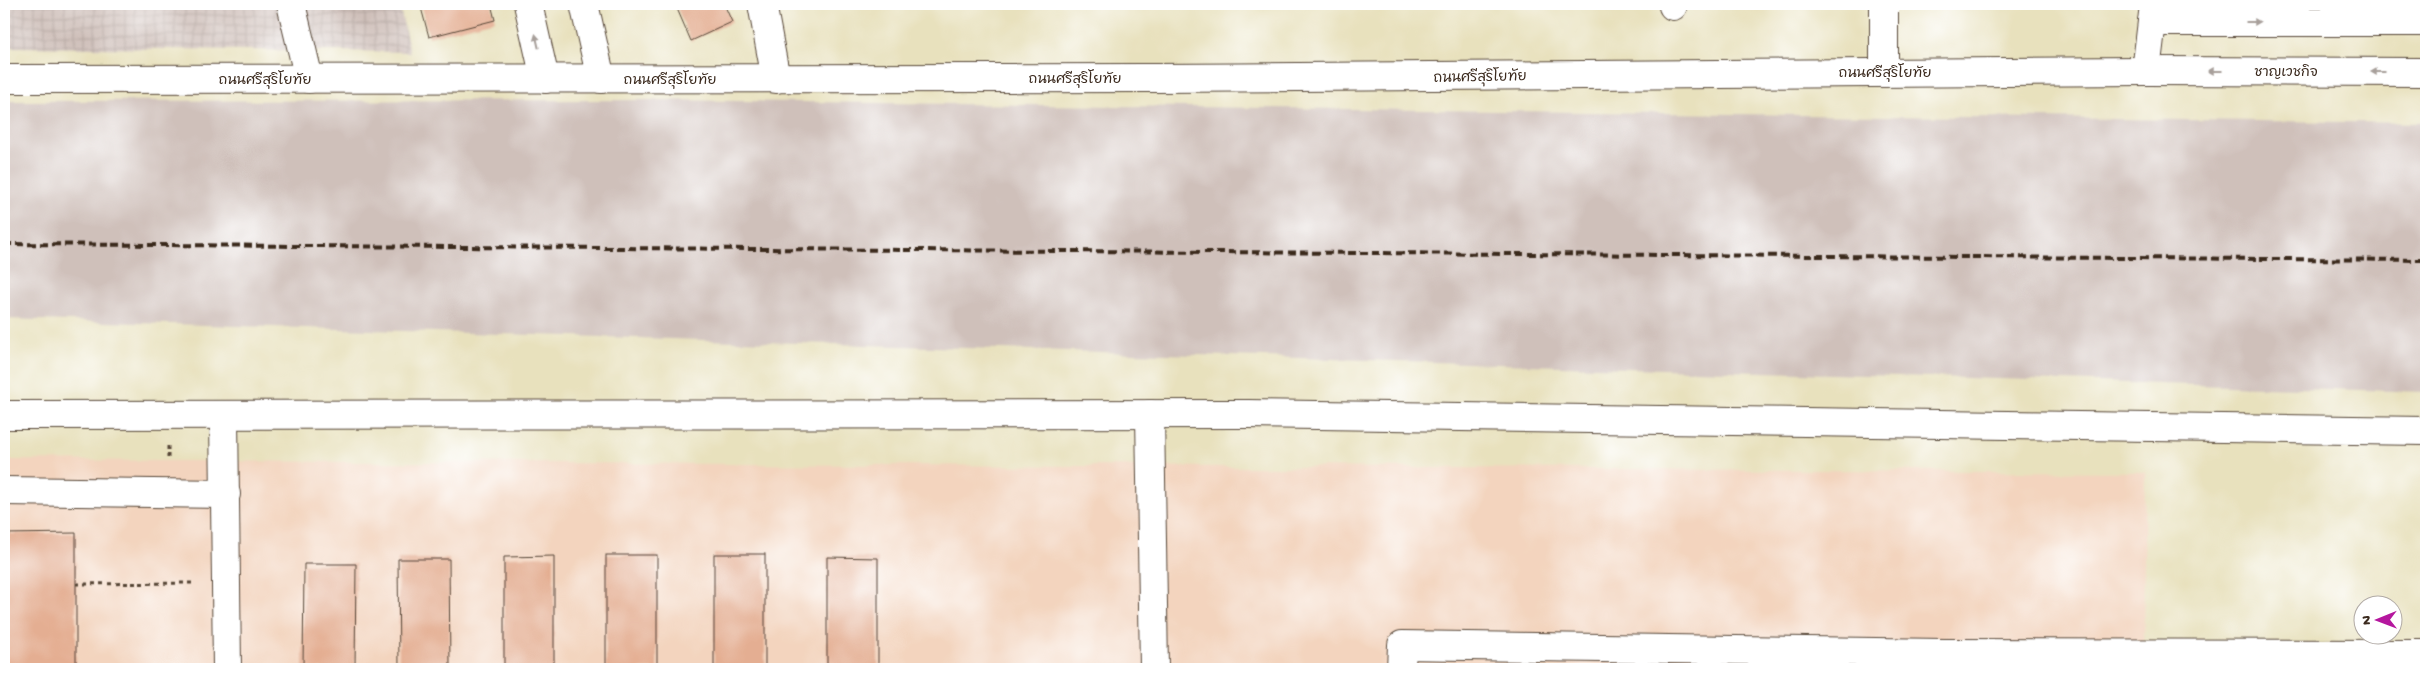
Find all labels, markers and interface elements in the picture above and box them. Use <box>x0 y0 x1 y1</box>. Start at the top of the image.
one-way arrow <box>2246 18 2262 26</box>
one-way arrow <box>533 34 541 49</box>
street label: ถนนศรีสุริโยทัย <box>1838 63 1932 83</box>
street label: ชาญเวชกิจ <box>2254 64 2318 82</box>
street label: ถนนศรีสุริโยทัย <box>1433 66 1527 88</box>
one-way arrow <box>2207 67 2223 75</box>
one-way arrow <box>2369 68 2385 76</box>
street label: ถนนศรีสุริโยทัย <box>1028 69 1122 89</box>
street label: ถนนศรีสุริโยทัย <box>218 70 312 90</box>
street label: ถนนศรีสุริโยทัย <box>623 70 717 90</box>
north arrow <box>2352 596 2402 646</box>
text: N <box>2359 615 2376 625</box>

